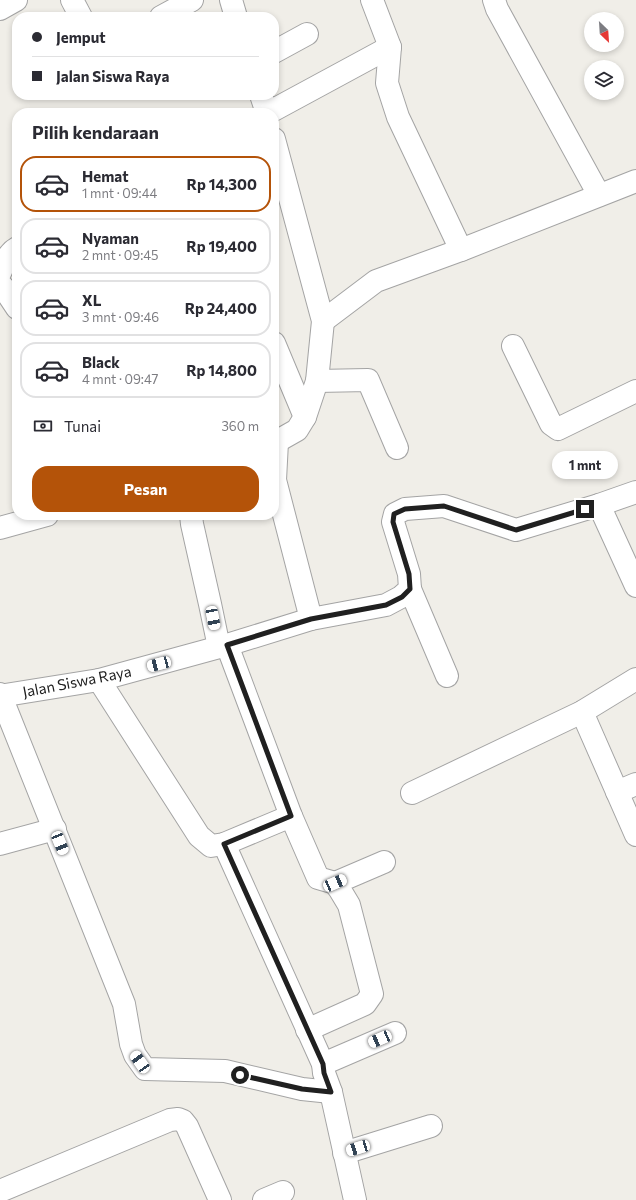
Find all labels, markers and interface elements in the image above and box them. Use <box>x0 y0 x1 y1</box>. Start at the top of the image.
north arrow <box>584 12 624 52</box>
map controls <box>584 12 624 100</box>
text: Jemput <box>56 28 106 46</box>
button: layers <box>584 60 624 100</box>
text: Jalan Siswa Raya <box>56 67 169 85</box>
text: Pilih kendaraan <box>32 121 159 143</box>
icon: car <box>34 166 70 202</box>
text: Hemat <box>82 167 128 185</box>
text: Rp 14,300 <box>187 175 257 193</box>
text: 1 mnt · 09:44 <box>82 185 157 201</box>
icon: car <box>34 228 70 264</box>
text: Nyaman <box>82 229 139 247</box>
text: Rp 19,400 <box>186 237 257 255</box>
text: 2 mnt · 09:45 <box>82 247 159 263</box>
icon: car <box>34 290 70 326</box>
text: XL <box>82 291 101 309</box>
text: Rp 24,400 <box>185 299 257 317</box>
text: 3 mnt · 09:46 <box>82 309 159 325</box>
icon: car <box>34 352 70 388</box>
text: Black <box>82 353 120 371</box>
text: Rp 14,800 <box>186 361 257 379</box>
text: 4 mnt · 09:47 <box>82 371 158 387</box>
icon: cash <box>32 415 54 437</box>
text: Tunai <box>64 417 101 435</box>
text: 360 m <box>221 418 259 434</box>
callout: 1 mnt <box>552 451 618 479</box>
text: 1 mnt <box>569 457 601 473</box>
button: Pesan <box>32 466 259 512</box>
route end <box>576 500 594 518</box>
car <box>205 605 221 631</box>
car <box>146 655 172 673</box>
street label: Jalan Siswa Raya <box>21 662 133 700</box>
car <box>50 830 70 856</box>
car <box>322 873 348 893</box>
car <box>367 1029 393 1049</box>
car <box>128 1049 152 1075</box>
route start <box>231 1066 249 1084</box>
car <box>345 1139 371 1157</box>

